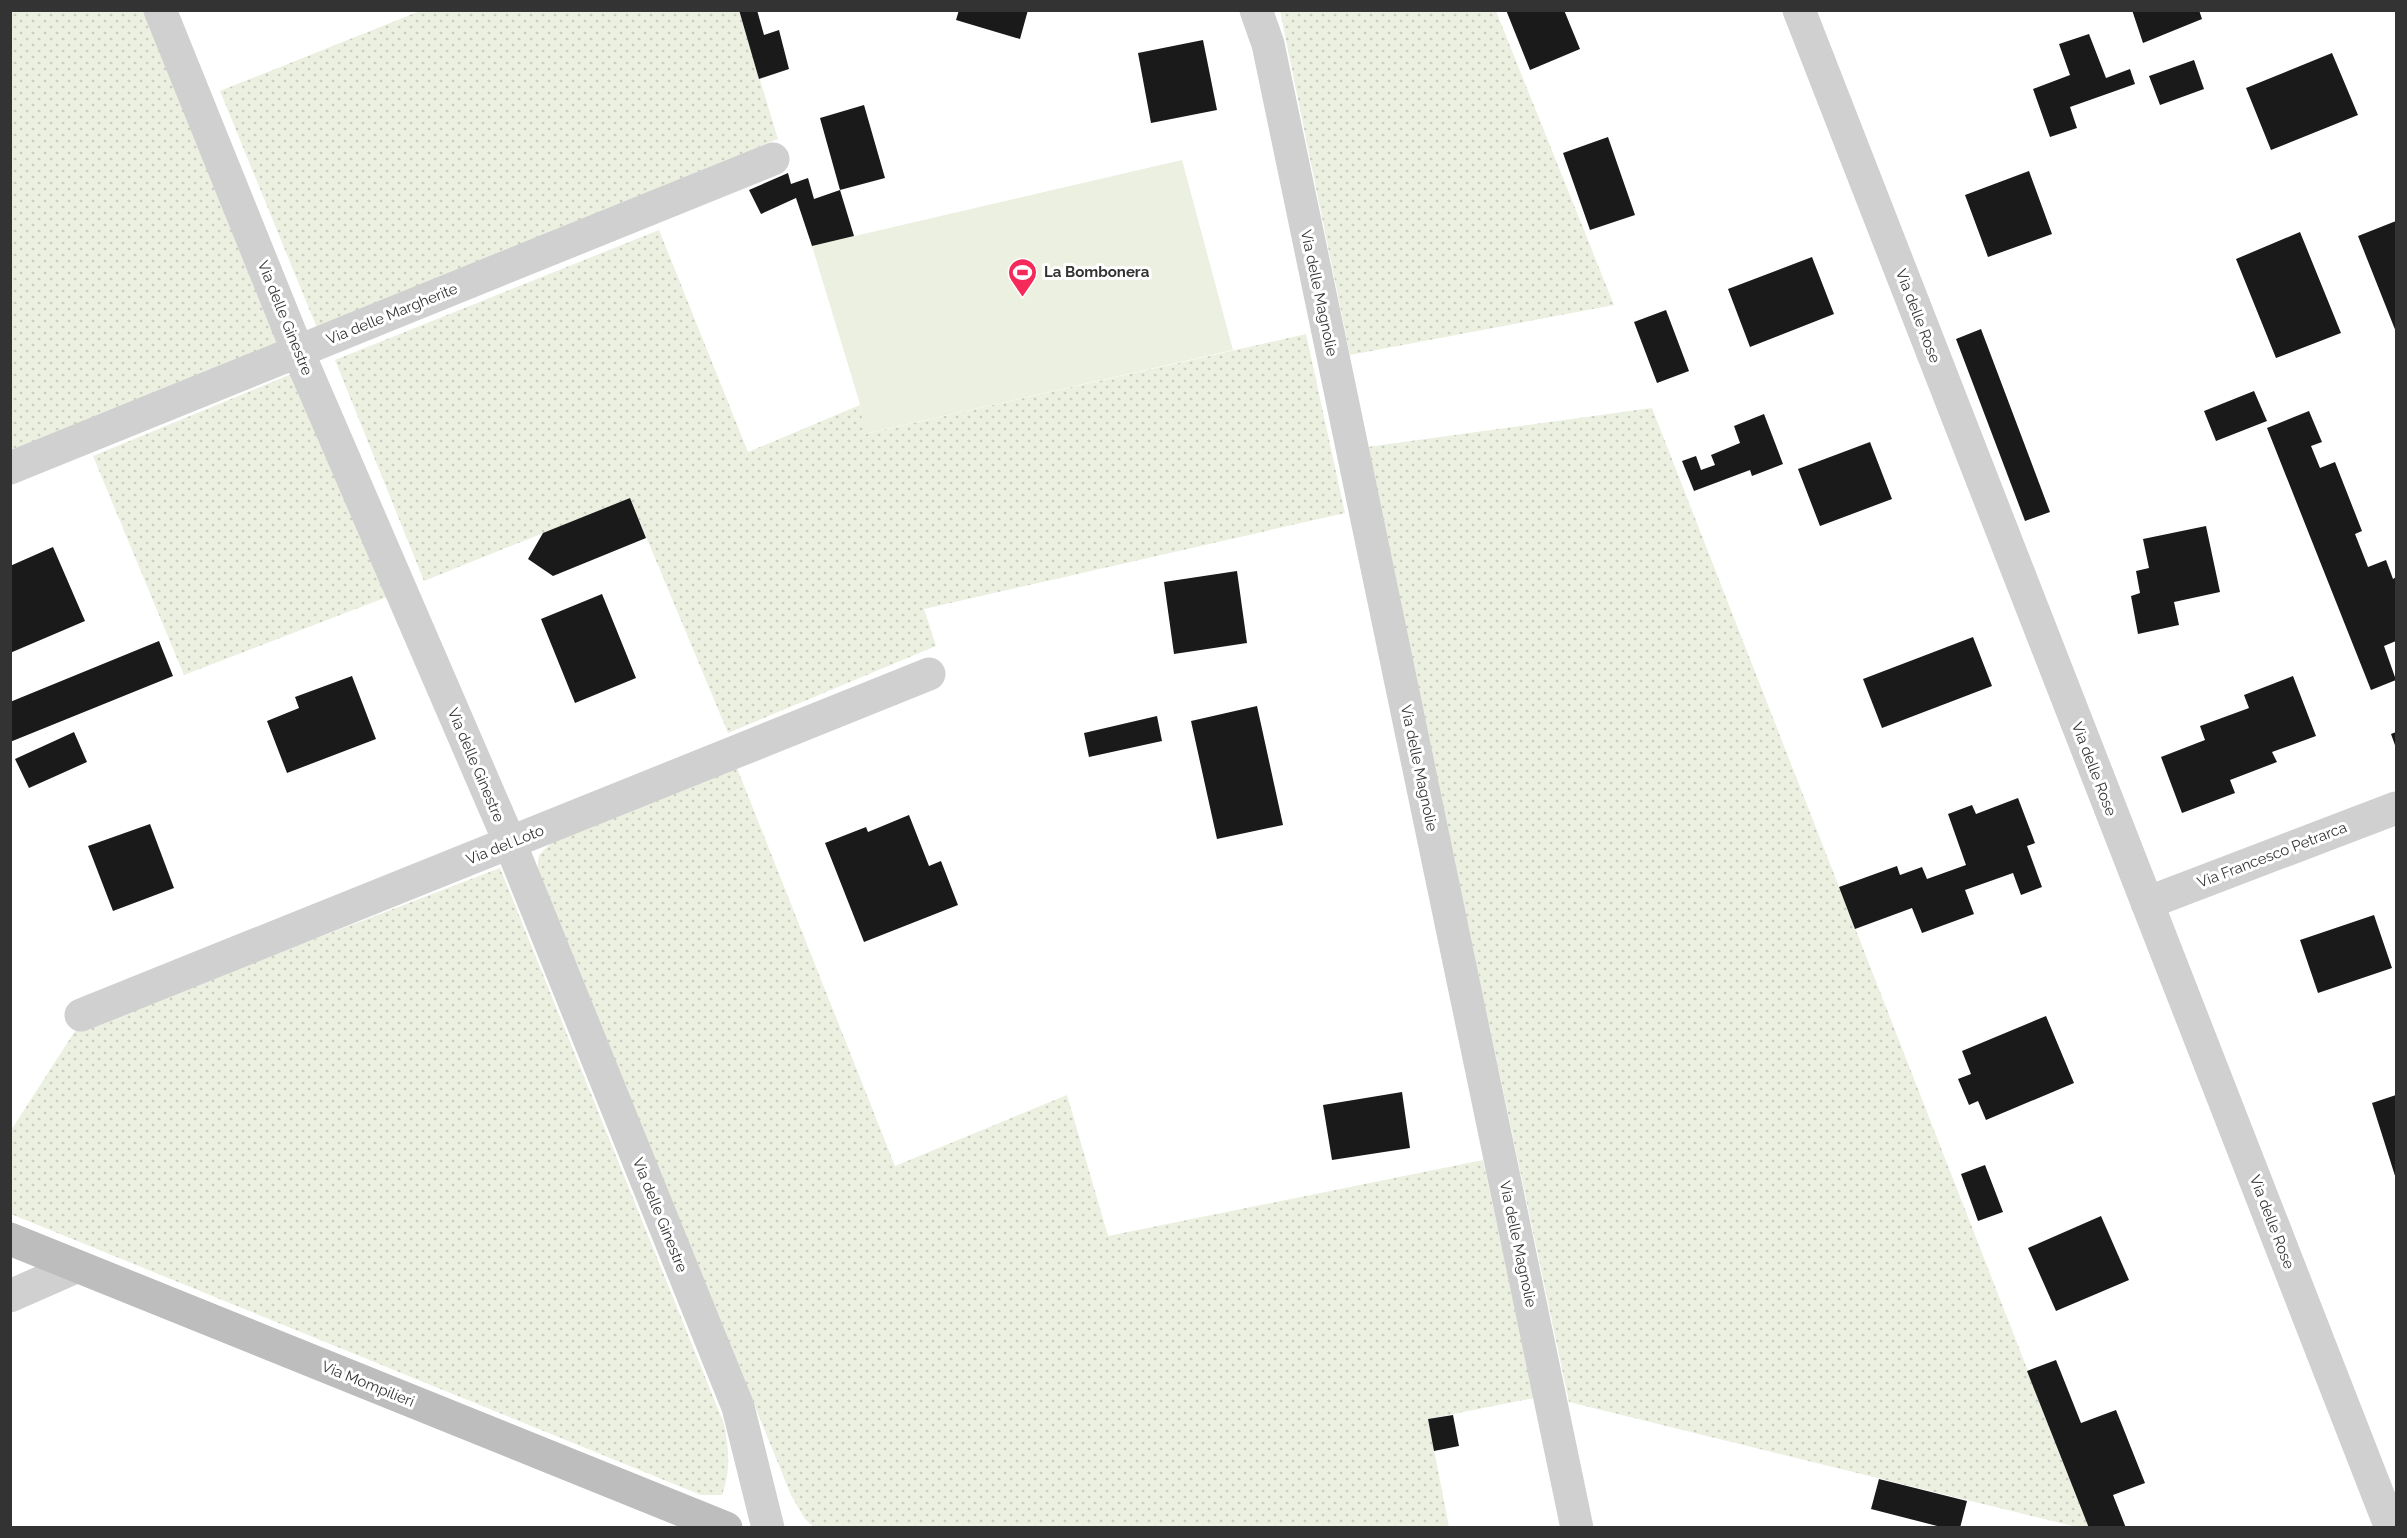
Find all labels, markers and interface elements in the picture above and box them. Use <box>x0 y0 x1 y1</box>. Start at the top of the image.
street label: Via delle Magnolie <box>1297 228 1341 358</box>
sports icon: La Bombonera <box>1007 256 1039 298</box>
street label: Via delle Ginestre <box>254 258 316 378</box>
place label: La Bombonera <box>1044 263 1150 281</box>
street label: Via delle Rose <box>1892 267 1944 366</box>
street label: Via delle Margherite <box>324 279 460 349</box>
street label: Via delle Magnolie <box>1397 703 1441 833</box>
street label: Via delle Ginestre <box>444 705 508 825</box>
street label: Via delle Rose <box>2068 720 2120 819</box>
street label: Via Francesco Petrarca <box>2195 818 2349 892</box>
street label: Via del Loto <box>463 821 547 869</box>
street label: Via delle Ginestre <box>629 1155 691 1275</box>
street label: Via delle Rose <box>2246 1173 2298 1272</box>
street label: Via delle Magnolie <box>1496 1179 1540 1309</box>
street label: Via Mompilieri <box>319 1357 417 1411</box>

